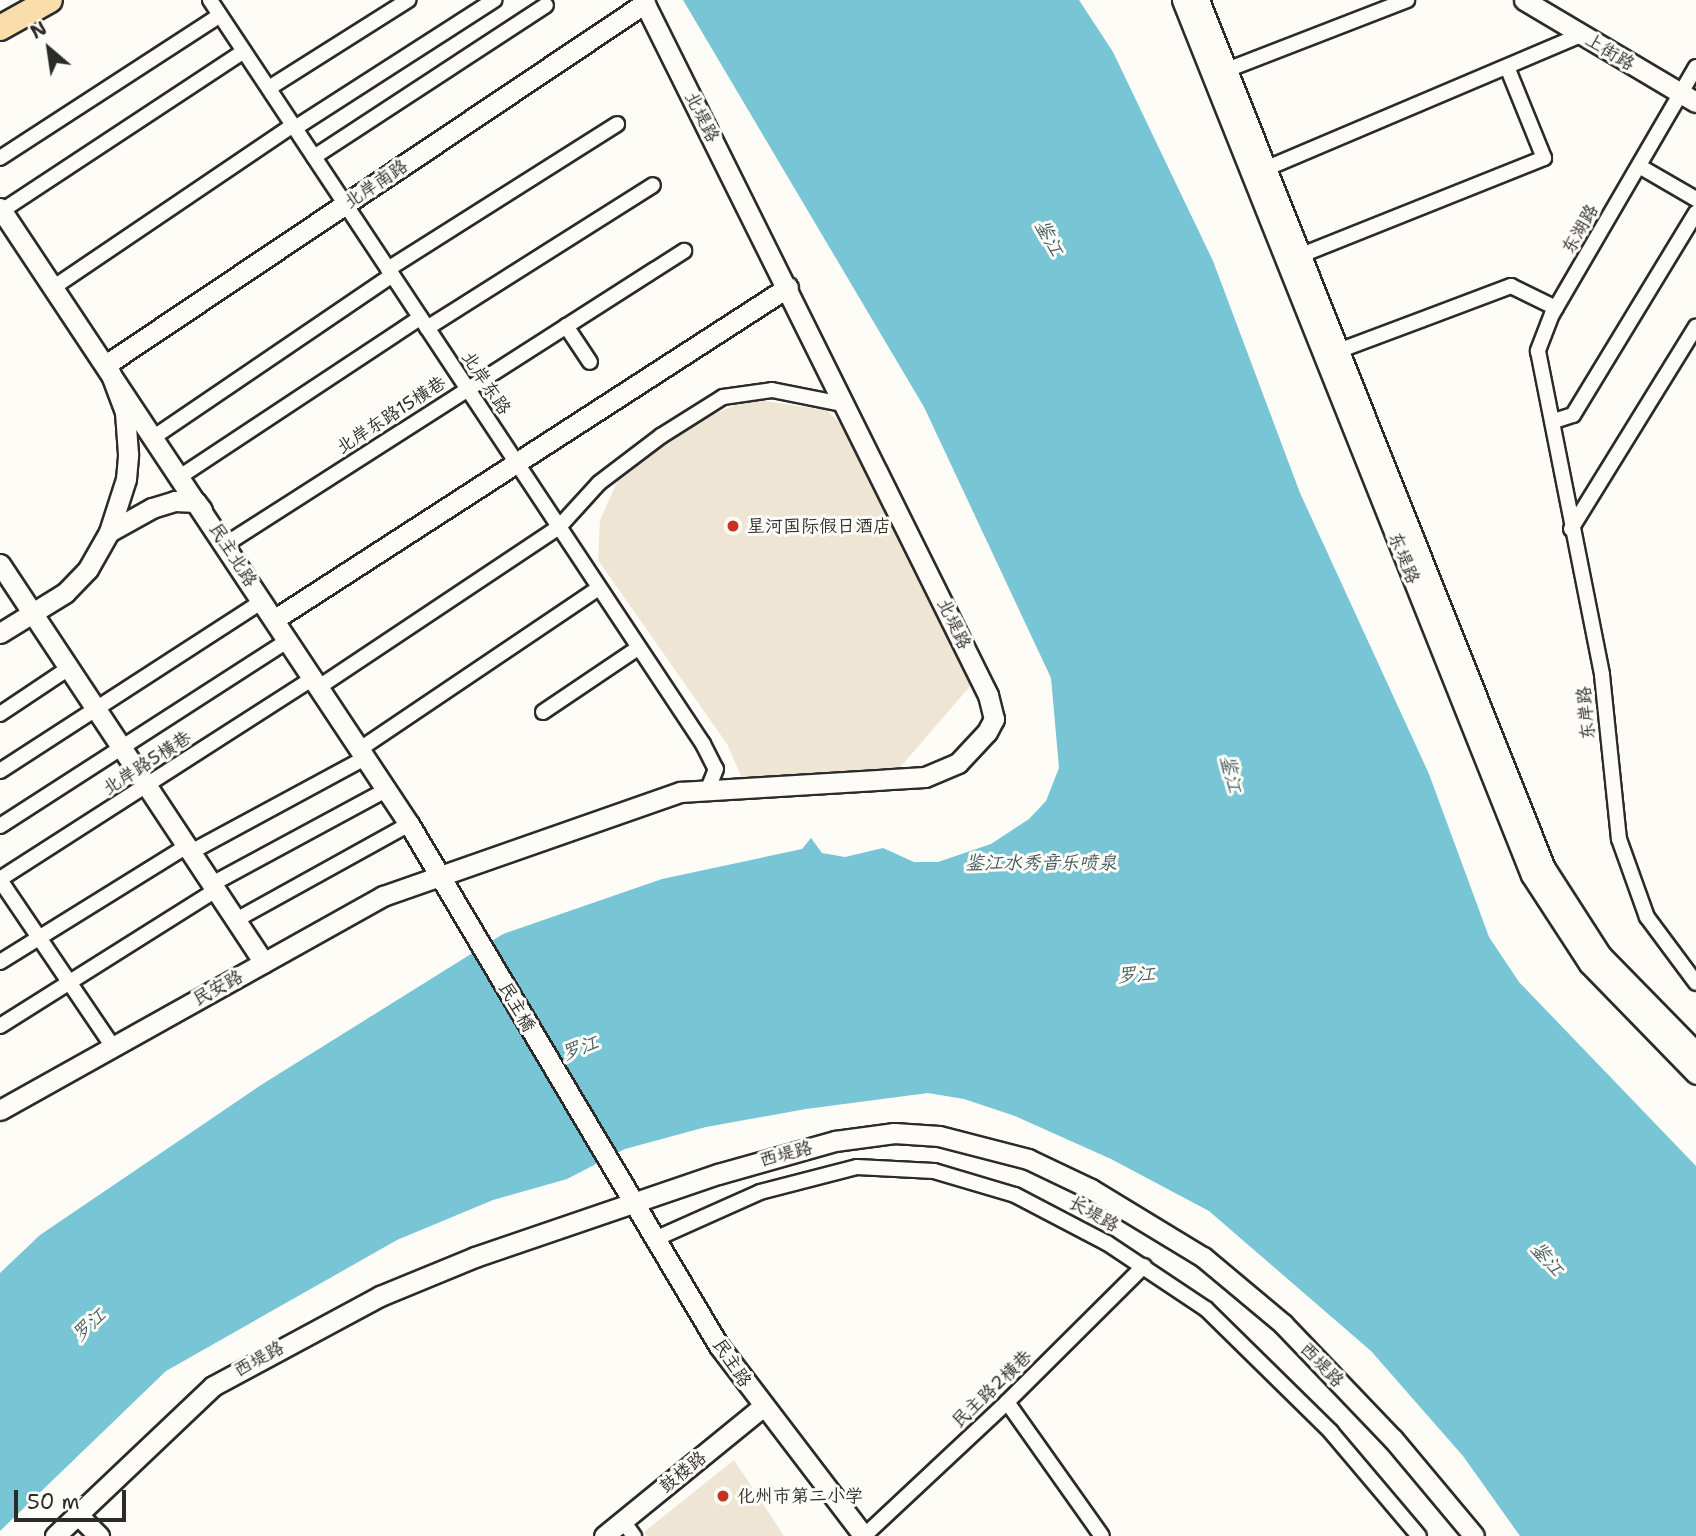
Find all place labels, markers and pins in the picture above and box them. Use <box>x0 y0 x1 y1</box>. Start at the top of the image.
place label: 星河国际假日酒店 <box>747 515 891 537</box>
marker: 星河国际假日酒店 <box>725 518 741 534</box>
place label: 化州市第二小学 <box>737 1485 863 1507</box>
marker: 化州市第二小学 <box>715 1488 731 1504</box>

